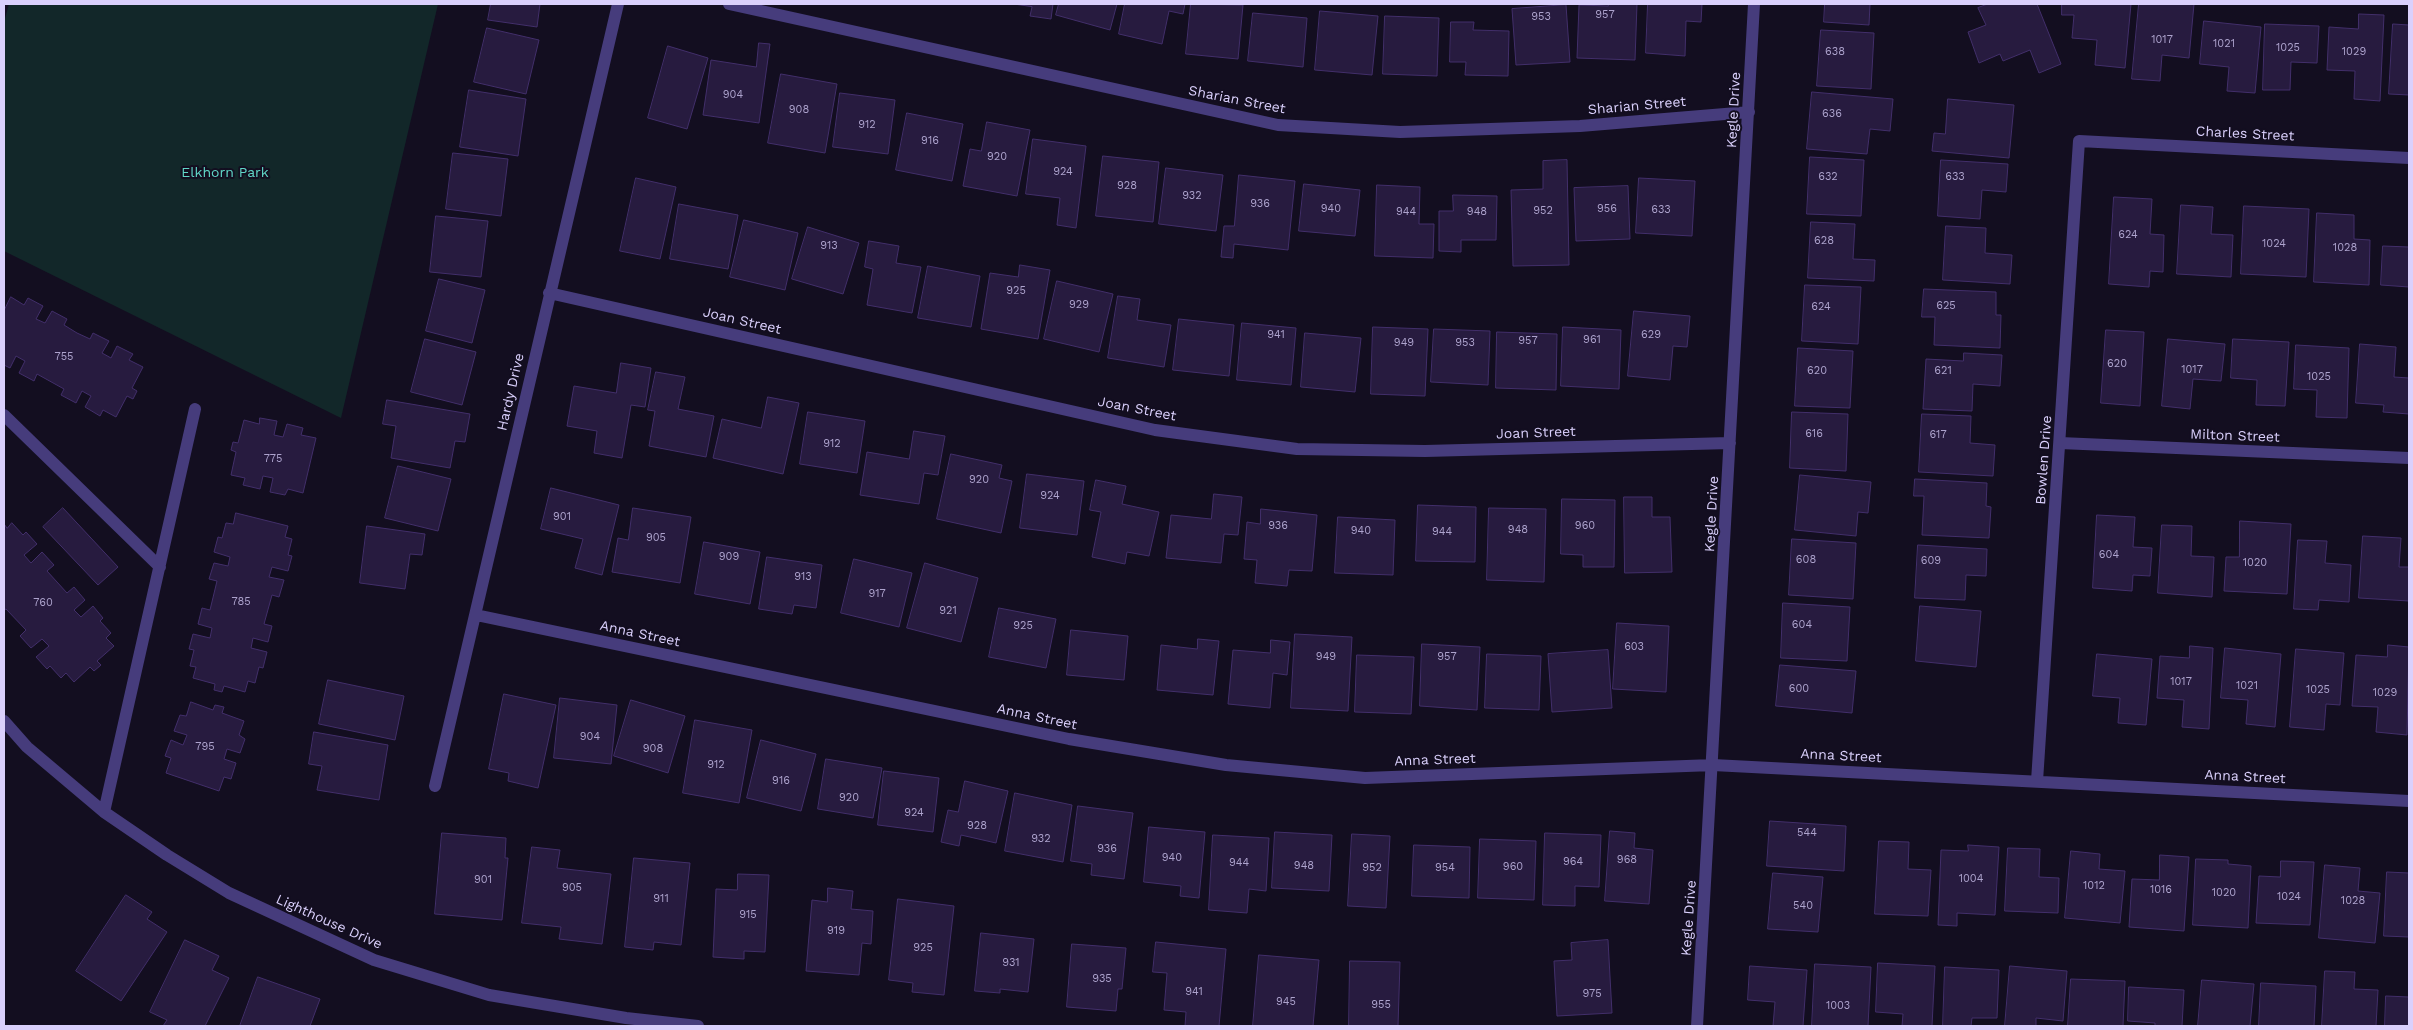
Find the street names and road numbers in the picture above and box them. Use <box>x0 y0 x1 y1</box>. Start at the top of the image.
street label: Kegle Drive <box>1724 72 1744 148</box>
street label: Sharian Street <box>1187 82 1287 118</box>
street label: Sharian Street <box>1587 93 1687 119</box>
street label: Charles Street <box>2195 123 2295 145</box>
street label: Joan Street <box>701 304 783 338</box>
street label: Hardy Drive <box>494 352 528 432</box>
street label: Joan Street <box>1096 393 1178 425</box>
street label: Bowlen Drive <box>2032 415 2056 505</box>
street label: Joan Street <box>1496 423 1576 443</box>
street label: Milton Street <box>2190 426 2280 446</box>
street label: Kegle Drive <box>1702 476 1722 552</box>
street label: Anna Street <box>598 617 682 651</box>
street label: Anna Street <box>995 700 1079 734</box>
street label: Anna Street <box>1800 745 1882 767</box>
street label: Anna Street <box>1394 750 1476 770</box>
street label: Anna Street <box>2204 766 2286 788</box>
street label: Kegle Drive <box>1678 879 1700 957</box>
street label: Lighthouse Drive <box>273 891 385 953</box>

